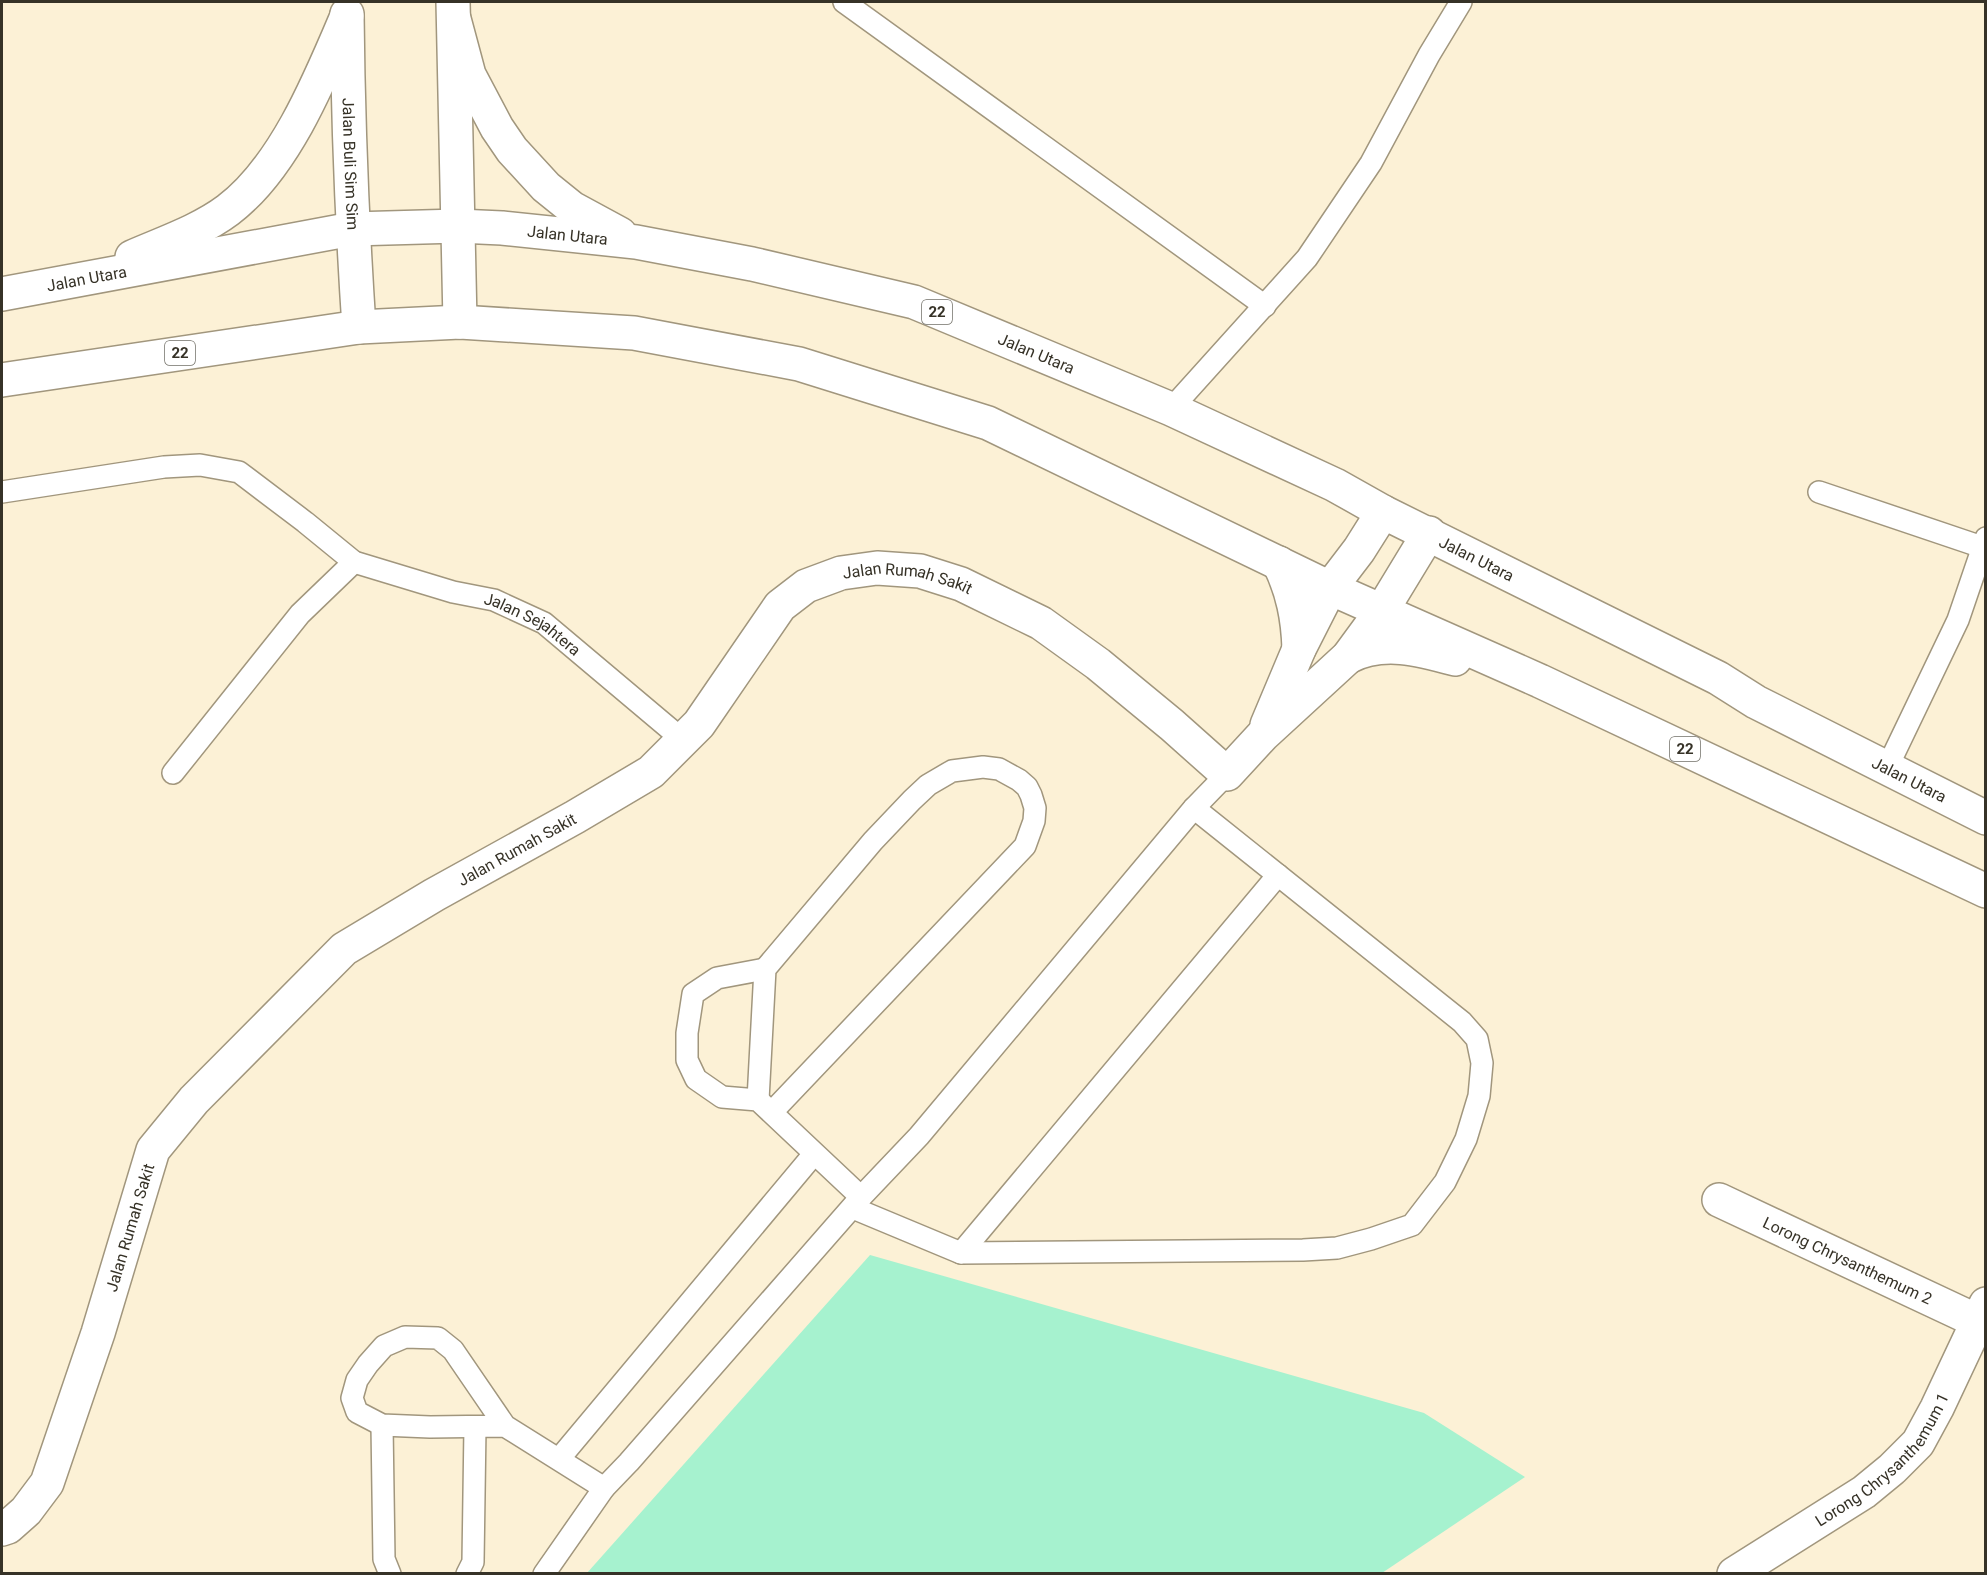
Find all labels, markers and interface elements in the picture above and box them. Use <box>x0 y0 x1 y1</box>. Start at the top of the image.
street label: Jalan Buli Sim Sim <box>338 98 362 230</box>
street label: Jalan Utara <box>526 222 609 249</box>
street label: Jalan Utara <box>45 262 128 296</box>
road number: 22 <box>922 300 952 324</box>
street label: Jalan Utara <box>995 329 1077 378</box>
road number: 22 <box>165 341 195 365</box>
street label: Jalan Utara <box>1436 532 1517 585</box>
street label: Jalan Rumah Sakit <box>841 558 976 598</box>
street label: Jalan Sejahtera <box>482 589 584 660</box>
road number: 22 <box>1670 737 1700 761</box>
street label: Jalan Utara <box>1869 753 1950 807</box>
street label: Jalan Rumah Sakit <box>454 809 580 890</box>
street label: Jalan Rumah Sakit <box>102 1161 158 1294</box>
street label: Lorong Chrysanthemum 2 <box>1760 1213 1935 1309</box>
street label: Lorong Chrysanthemum 1 <box>1812 1390 1953 1530</box>

